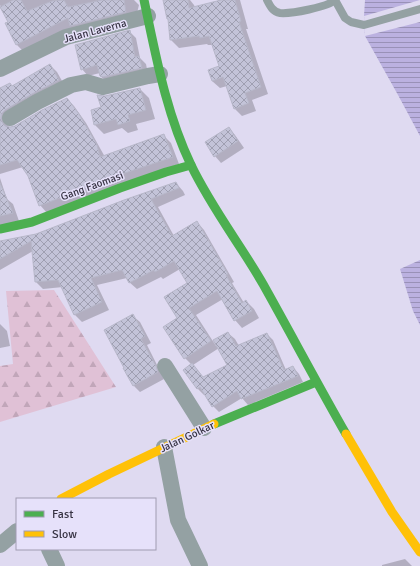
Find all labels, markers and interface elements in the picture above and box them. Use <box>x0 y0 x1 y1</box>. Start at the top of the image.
street label: Jalan Laverna <box>62 16 128 46</box>
street label: Gang Faomasi <box>59 169 125 203</box>
street label: Jalan Golkar <box>158 419 216 455</box>
legend <box>16 498 156 550</box>
text: Fast <box>52 507 73 522</box>
text: Slow <box>52 527 77 542</box>

